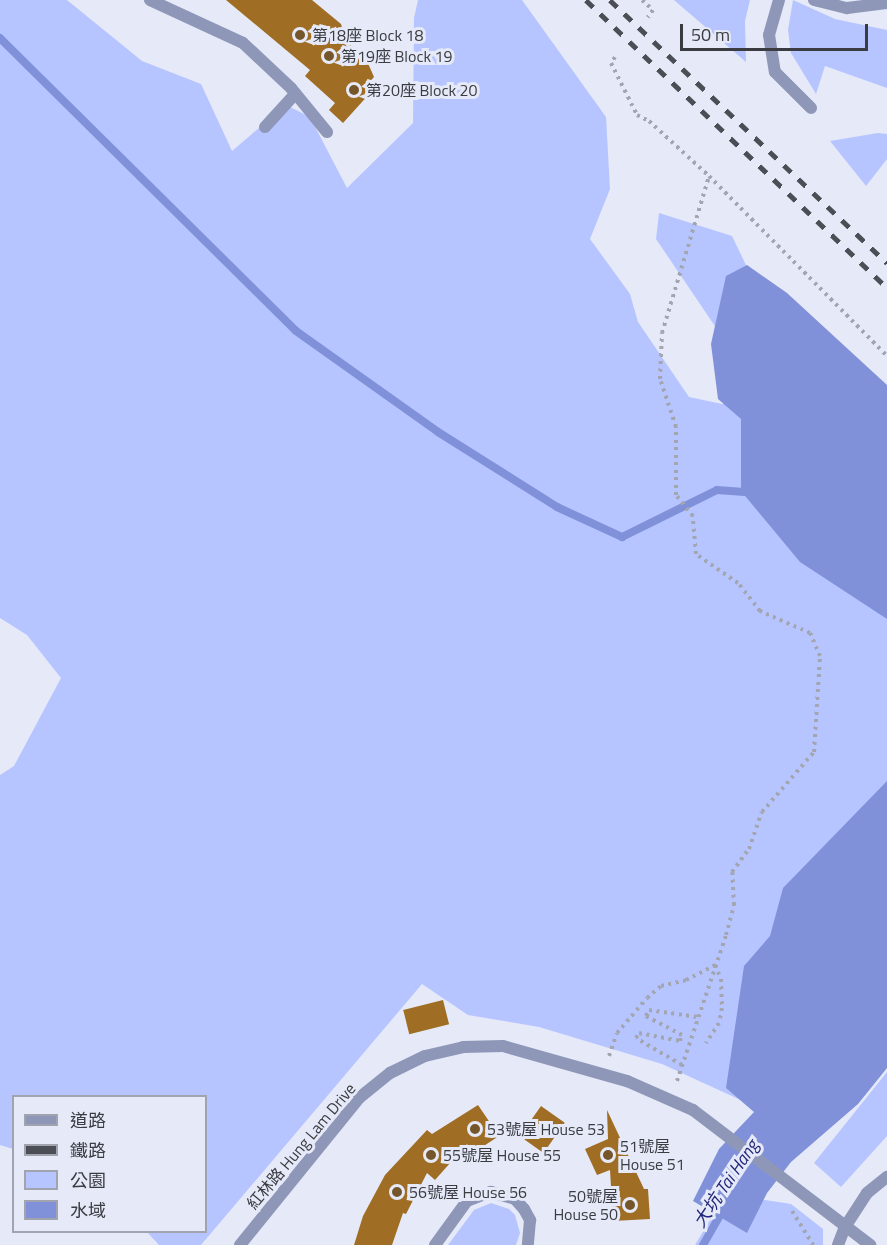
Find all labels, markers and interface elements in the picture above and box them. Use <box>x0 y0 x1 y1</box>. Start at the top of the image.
scale bar <box>683 12 870 50</box>
text: 50 m <box>691 21 730 48</box>
place label: 第18座 Block 18 <box>312 25 424 45</box>
marker: 第18座 Block 18 <box>293 28 307 42</box>
place label: 第19座 Block 19 <box>341 46 453 66</box>
marker: 第19座 Block 19 <box>322 49 336 63</box>
place label: 第20座 Block 20 <box>366 80 478 100</box>
marker: 第20座 Block 20 <box>347 83 361 97</box>
street label: 紅林路 Hung Lam Drive <box>243 1079 359 1213</box>
legend <box>12 1095 207 1233</box>
text: 道路 <box>70 1107 106 1134</box>
place label: 53號屋 House 53 <box>487 1119 605 1139</box>
marker: 53號屋 House 53 <box>468 1122 482 1136</box>
place label: 51號屋 House 51 <box>620 1136 685 1174</box>
water label: 大坑 Tai Hang <box>689 1136 763 1232</box>
text: 鐵路 <box>70 1137 106 1164</box>
place label: 55號屋 House 55 <box>443 1145 561 1165</box>
marker: 55號屋 House 55 <box>424 1148 438 1162</box>
marker: 51號屋 House 51 <box>601 1148 615 1162</box>
text: 公園 <box>70 1167 106 1194</box>
place label: 56號屋 House 56 <box>409 1182 527 1202</box>
marker: 56號屋 House 56 <box>390 1185 404 1199</box>
place label: 50號屋 House 50 <box>553 1186 618 1224</box>
text: 水域 <box>70 1197 106 1224</box>
marker: 50號屋 House 50 <box>623 1198 637 1212</box>

